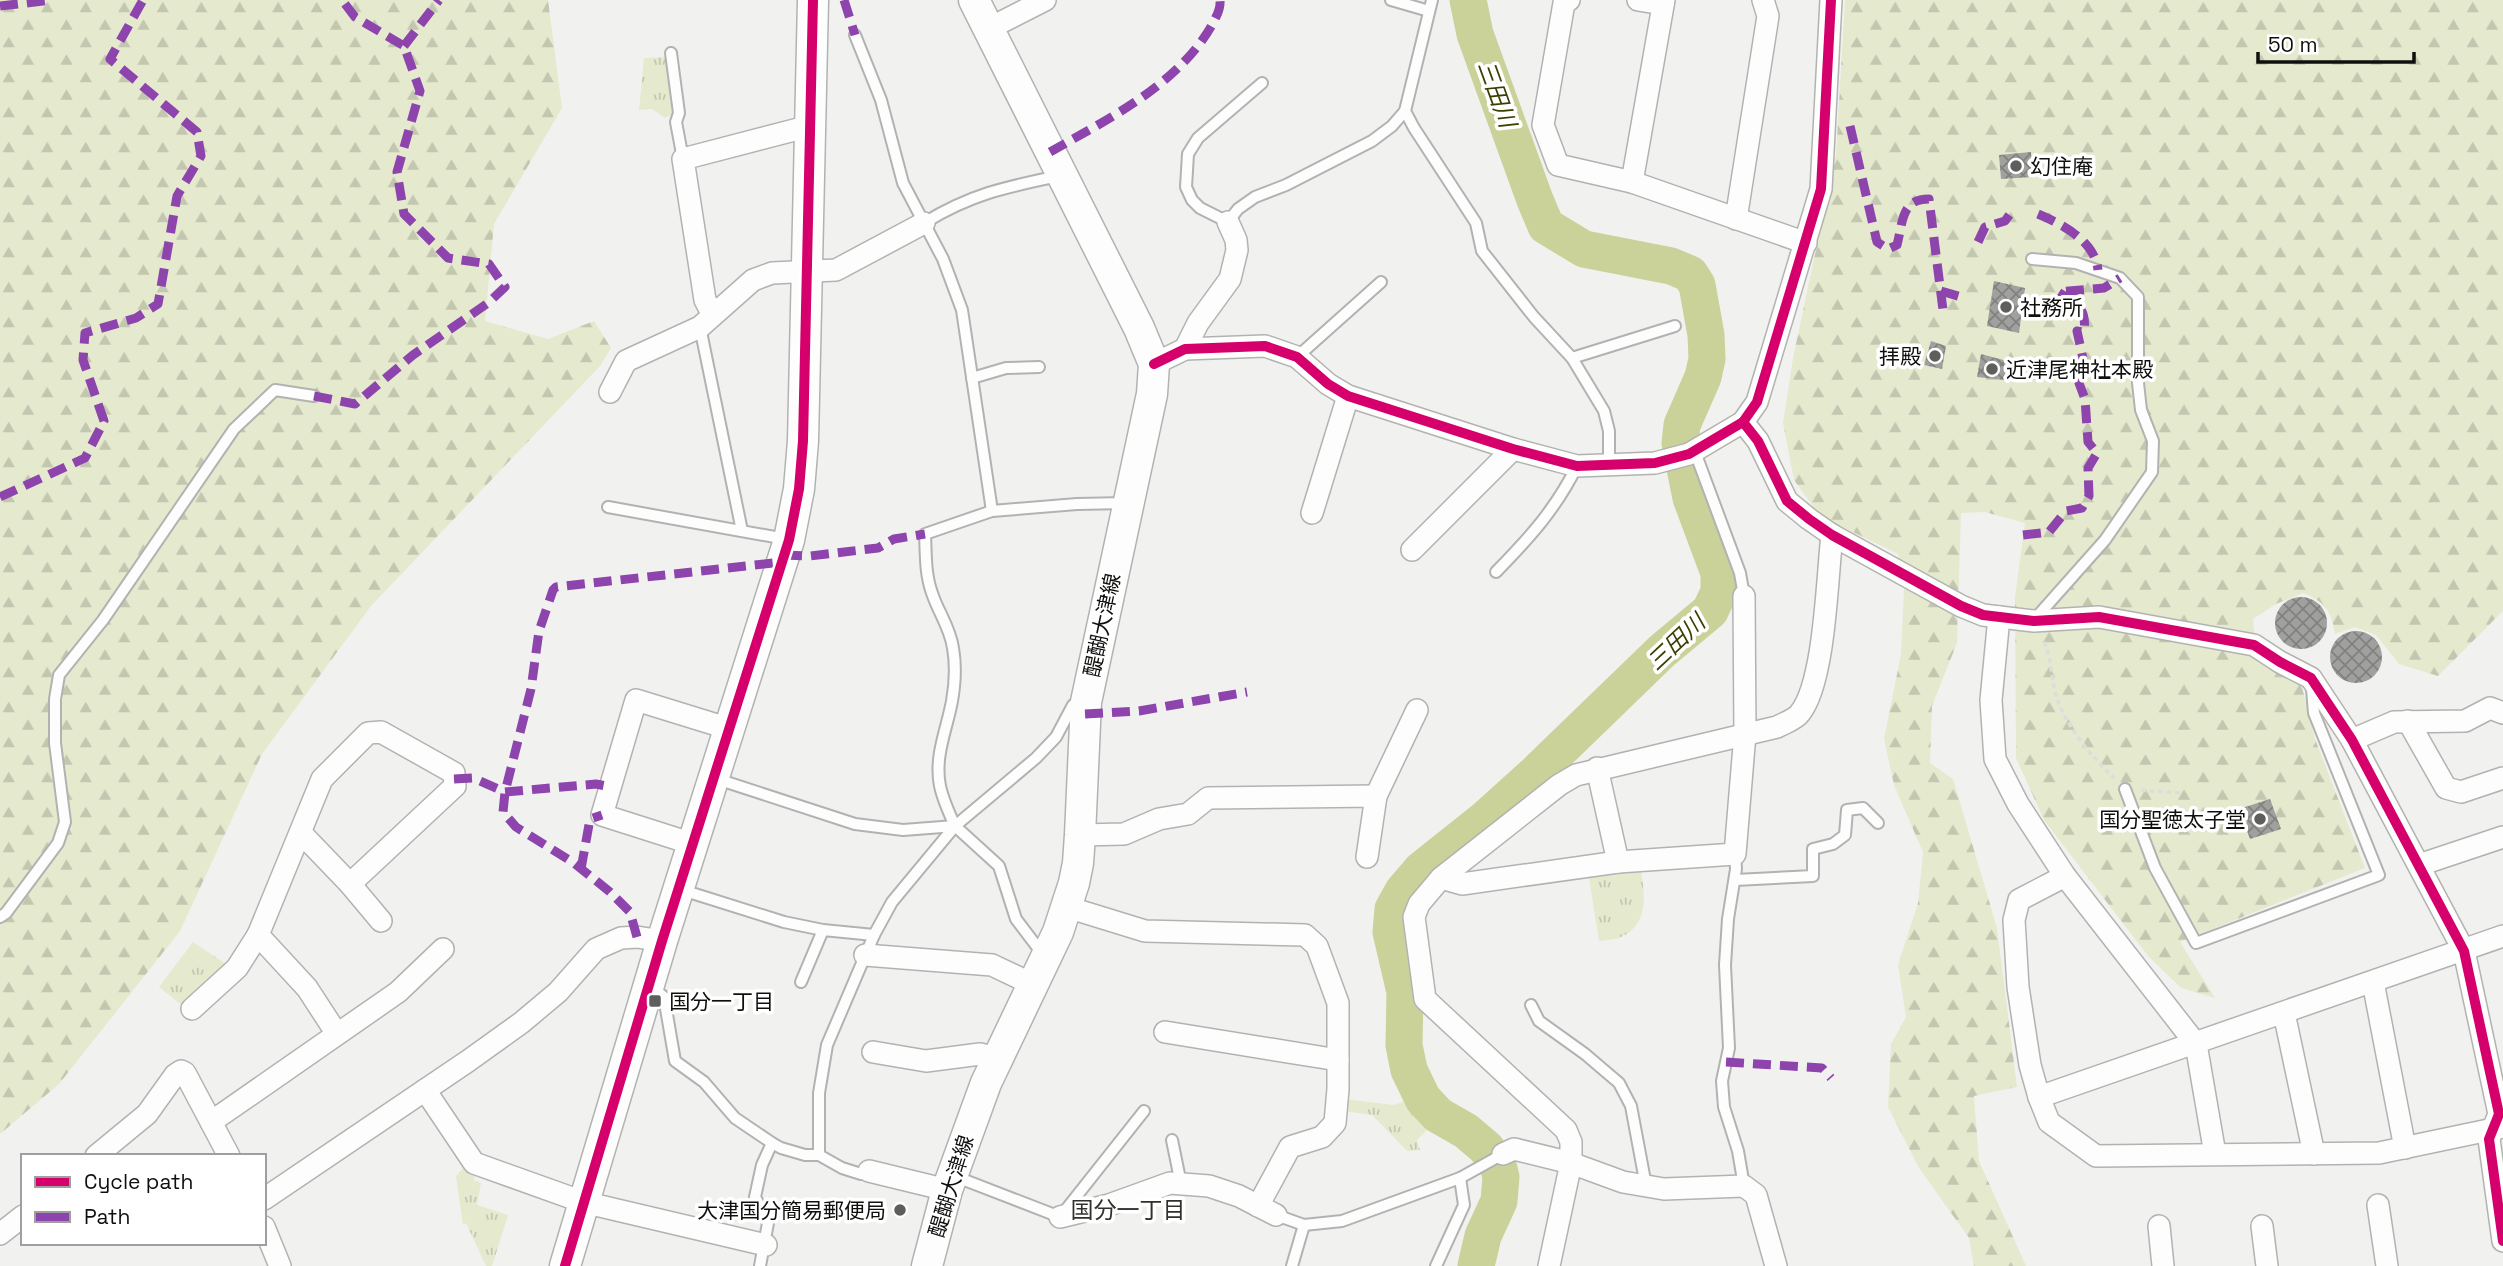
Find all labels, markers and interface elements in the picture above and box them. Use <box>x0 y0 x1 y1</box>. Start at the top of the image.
scale bar <box>2258 21 2414 65</box>
text: 50 m <box>2268 31 2318 58</box>
water label: 三田川 <box>1471 56 1524 134</box>
place label: 幻住庵 <box>2030 153 2093 180</box>
marker: 幻住庵 <box>2008 158 2024 174</box>
place label: 社務所 <box>2020 294 2083 321</box>
marker: 社務所 <box>1998 299 2014 315</box>
place label: 拝殿 <box>1879 343 1921 370</box>
marker: 拝殿 <box>1927 348 1943 364</box>
place label: 近津尾神社本殿 <box>2006 356 2153 383</box>
marker: 近津尾神社本殿 <box>1984 361 2000 377</box>
street label: 醍醐大津線 <box>1078 571 1126 679</box>
water label: 三田川 <box>1641 605 1714 676</box>
place label: 国分聖徳太子堂 <box>2099 806 2246 833</box>
marker: 国分聖徳太子堂 <box>2252 811 2268 827</box>
place label: 国分一丁目 <box>669 988 774 1015</box>
marker: 国分一丁目 <box>647 993 663 1009</box>
street label: 醍醐大津線 <box>923 1132 979 1240</box>
legend <box>21 1154 266 1245</box>
text: Cycle path <box>84 1168 193 1195</box>
district label: 国分一丁目 <box>1071 1195 1186 1225</box>
place label: 大津国分簡易郵便局 <box>697 1197 886 1224</box>
marker: 大津国分簡易郵便局 <box>892 1202 908 1218</box>
text: Path <box>84 1203 130 1230</box>

